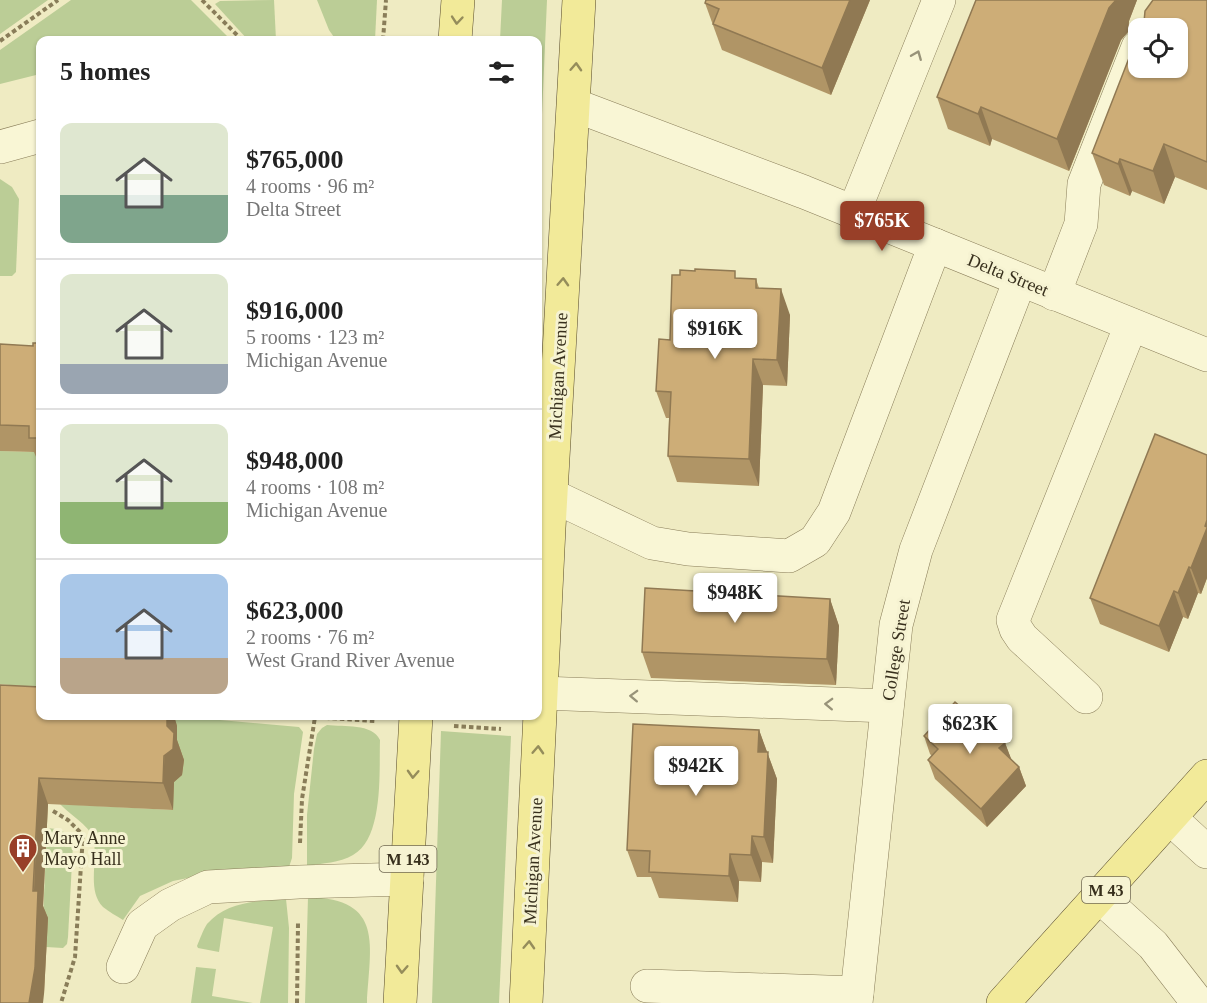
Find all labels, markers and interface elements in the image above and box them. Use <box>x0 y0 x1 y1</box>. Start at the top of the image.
one-way arrow <box>451 16 464 25</box>
map controls <box>1128 18 1188 78</box>
button: locate <box>1128 18 1188 78</box>
one-way arrow <box>910 51 922 62</box>
icon: filters <box>485 56 518 89</box>
text: 5 homes <box>60 57 150 86</box>
one-way arrow <box>569 62 582 71</box>
text: $765,000 <box>246 145 344 174</box>
icon: home <box>108 147 180 219</box>
text: 4 rooms · 96 m² <box>246 175 374 197</box>
text: Delta Street <box>246 198 341 220</box>
pin: $765K <box>840 201 924 252</box>
text: $765K <box>854 209 910 231</box>
street label: Delta Street <box>965 250 1051 300</box>
one-way arrow <box>557 278 570 287</box>
text: $916,000 <box>246 296 344 325</box>
icon: home <box>108 298 180 370</box>
pin: $916K <box>673 309 757 360</box>
street label: Michigan Avenue <box>545 312 571 440</box>
text: $916K <box>687 317 743 339</box>
text: 5 rooms · 123 m² <box>246 326 384 348</box>
text: Michigan Avenue <box>246 349 387 371</box>
text: $948,000 <box>246 446 344 475</box>
icon: home <box>108 448 180 520</box>
text: 4 rooms · 108 m² <box>246 476 384 498</box>
text: Michigan Avenue <box>246 499 387 521</box>
pin: $948K <box>693 573 777 624</box>
text: $948K <box>707 581 763 603</box>
text: $623,000 <box>246 596 344 625</box>
icon: home <box>108 598 180 670</box>
street label: College Street <box>878 598 914 702</box>
text: 2 rooms · 76 m² <box>246 626 374 648</box>
text: West Grand River Avenue <box>246 649 455 671</box>
one-way arrow <box>629 689 638 702</box>
one-way arrow <box>824 697 833 710</box>
pin: $623K <box>928 704 1012 755</box>
text: $623K <box>942 712 998 734</box>
one-way arrow <box>532 745 545 754</box>
pin: $942K <box>654 746 738 797</box>
text: $942K <box>668 754 724 776</box>
one-way arrow <box>406 769 419 778</box>
street label: Michigan Avenue <box>520 797 546 925</box>
place label: Mary Anne Mayo Hall <box>44 828 125 869</box>
building icon: Mary Anne Mayo Hall <box>7 832 39 874</box>
road number: M 143 <box>380 846 436 872</box>
road number: M 43 <box>1082 877 1130 903</box>
one-way arrow <box>523 940 536 949</box>
one-way arrow <box>396 964 409 973</box>

